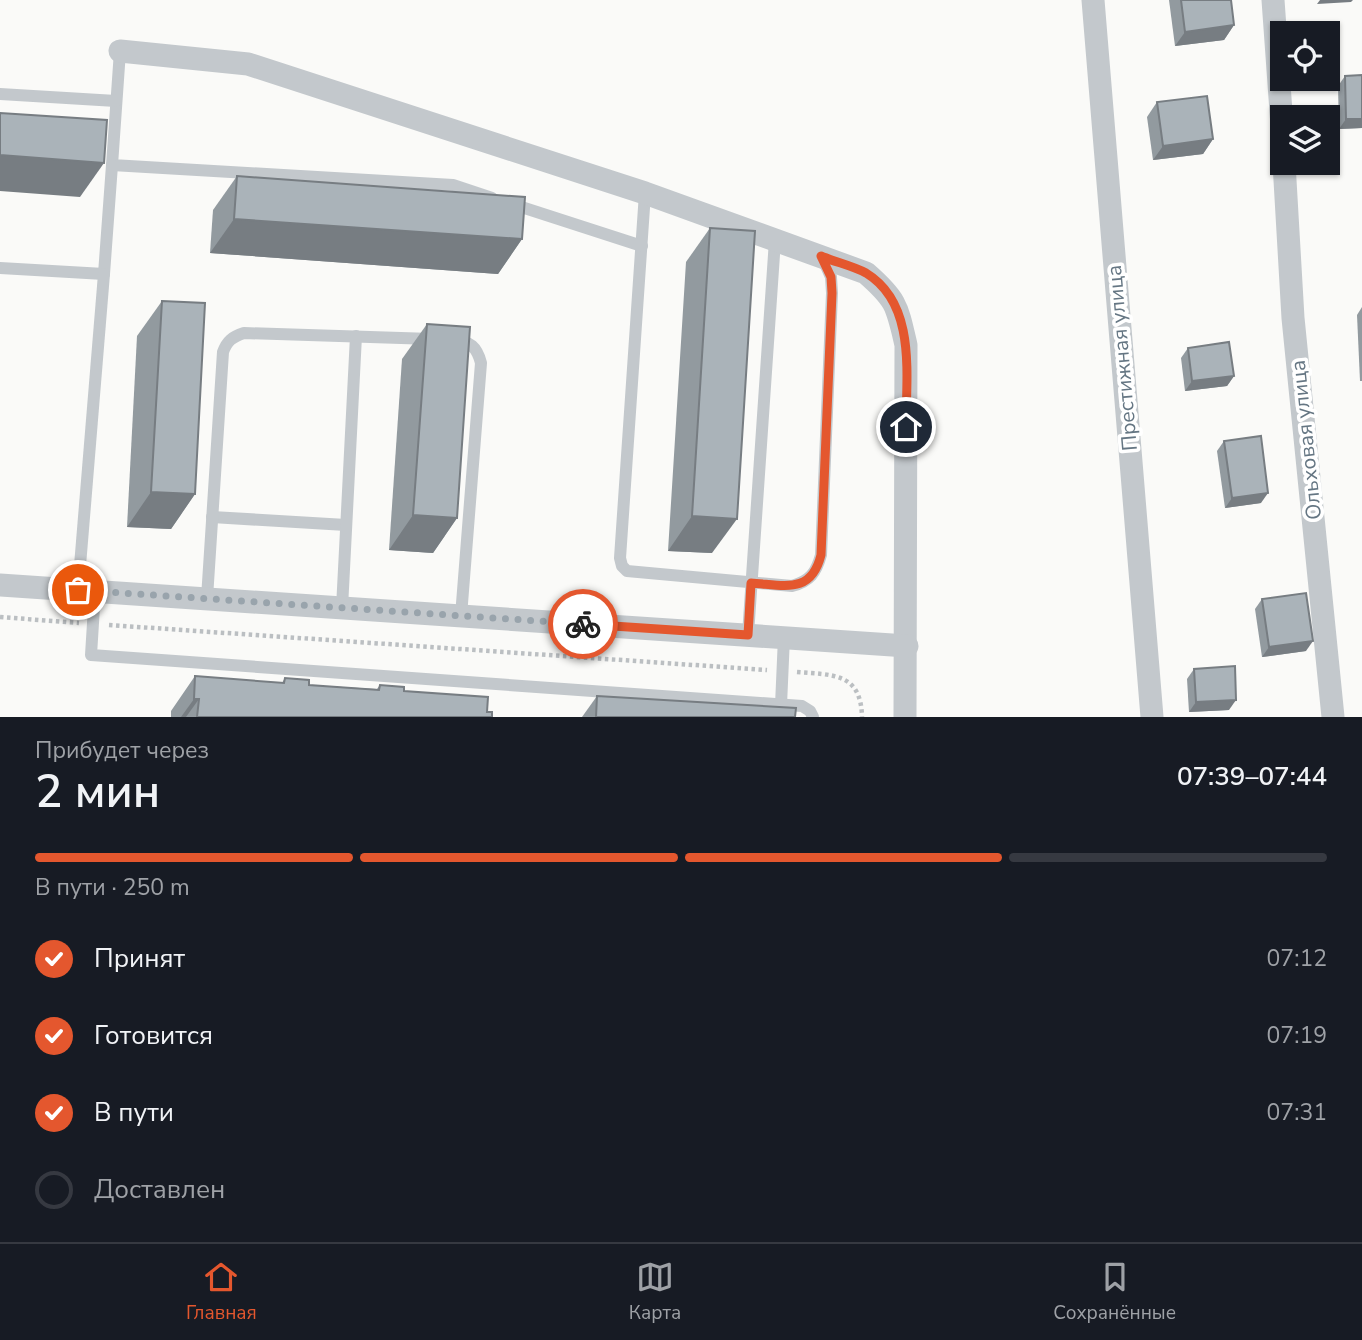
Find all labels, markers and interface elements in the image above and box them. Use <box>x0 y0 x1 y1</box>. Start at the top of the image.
map controls <box>1270 21 1340 175</box>
button: locate <box>1270 21 1340 91</box>
button: layers <box>1270 105 1340 175</box>
street label: Престижная улица <box>1100 264 1144 452</box>
street label: Ольховая улица <box>1284 359 1328 521</box>
pin <box>876 397 936 457</box>
icon: home <box>887 408 925 446</box>
pin <box>48 560 108 620</box>
icon: bag <box>59 571 97 609</box>
courier <box>548 589 618 659</box>
icon: bike <box>564 605 602 643</box>
text: Прибудет через <box>35 735 209 766</box>
text: 07:39–07:44 <box>1177 759 1327 794</box>
text: 2 мин <box>35 760 160 823</box>
text: В пути · 250 m <box>35 872 190 903</box>
icon: check <box>35 940 73 978</box>
text: Принят <box>94 941 185 976</box>
text: 07:12 <box>1267 943 1327 974</box>
icon: check <box>35 1017 73 1055</box>
text: Готовится <box>94 1018 213 1053</box>
text: 07:19 <box>1267 1020 1327 1051</box>
icon: check <box>35 1094 73 1132</box>
text: В пути <box>94 1095 174 1130</box>
text: 07:31 <box>1267 1097 1327 1128</box>
text: Доставлен <box>94 1172 225 1207</box>
tab: Главная <box>186 1258 257 1326</box>
tab: Карта <box>629 1258 681 1326</box>
tab: Сохранённые <box>1053 1258 1176 1326</box>

